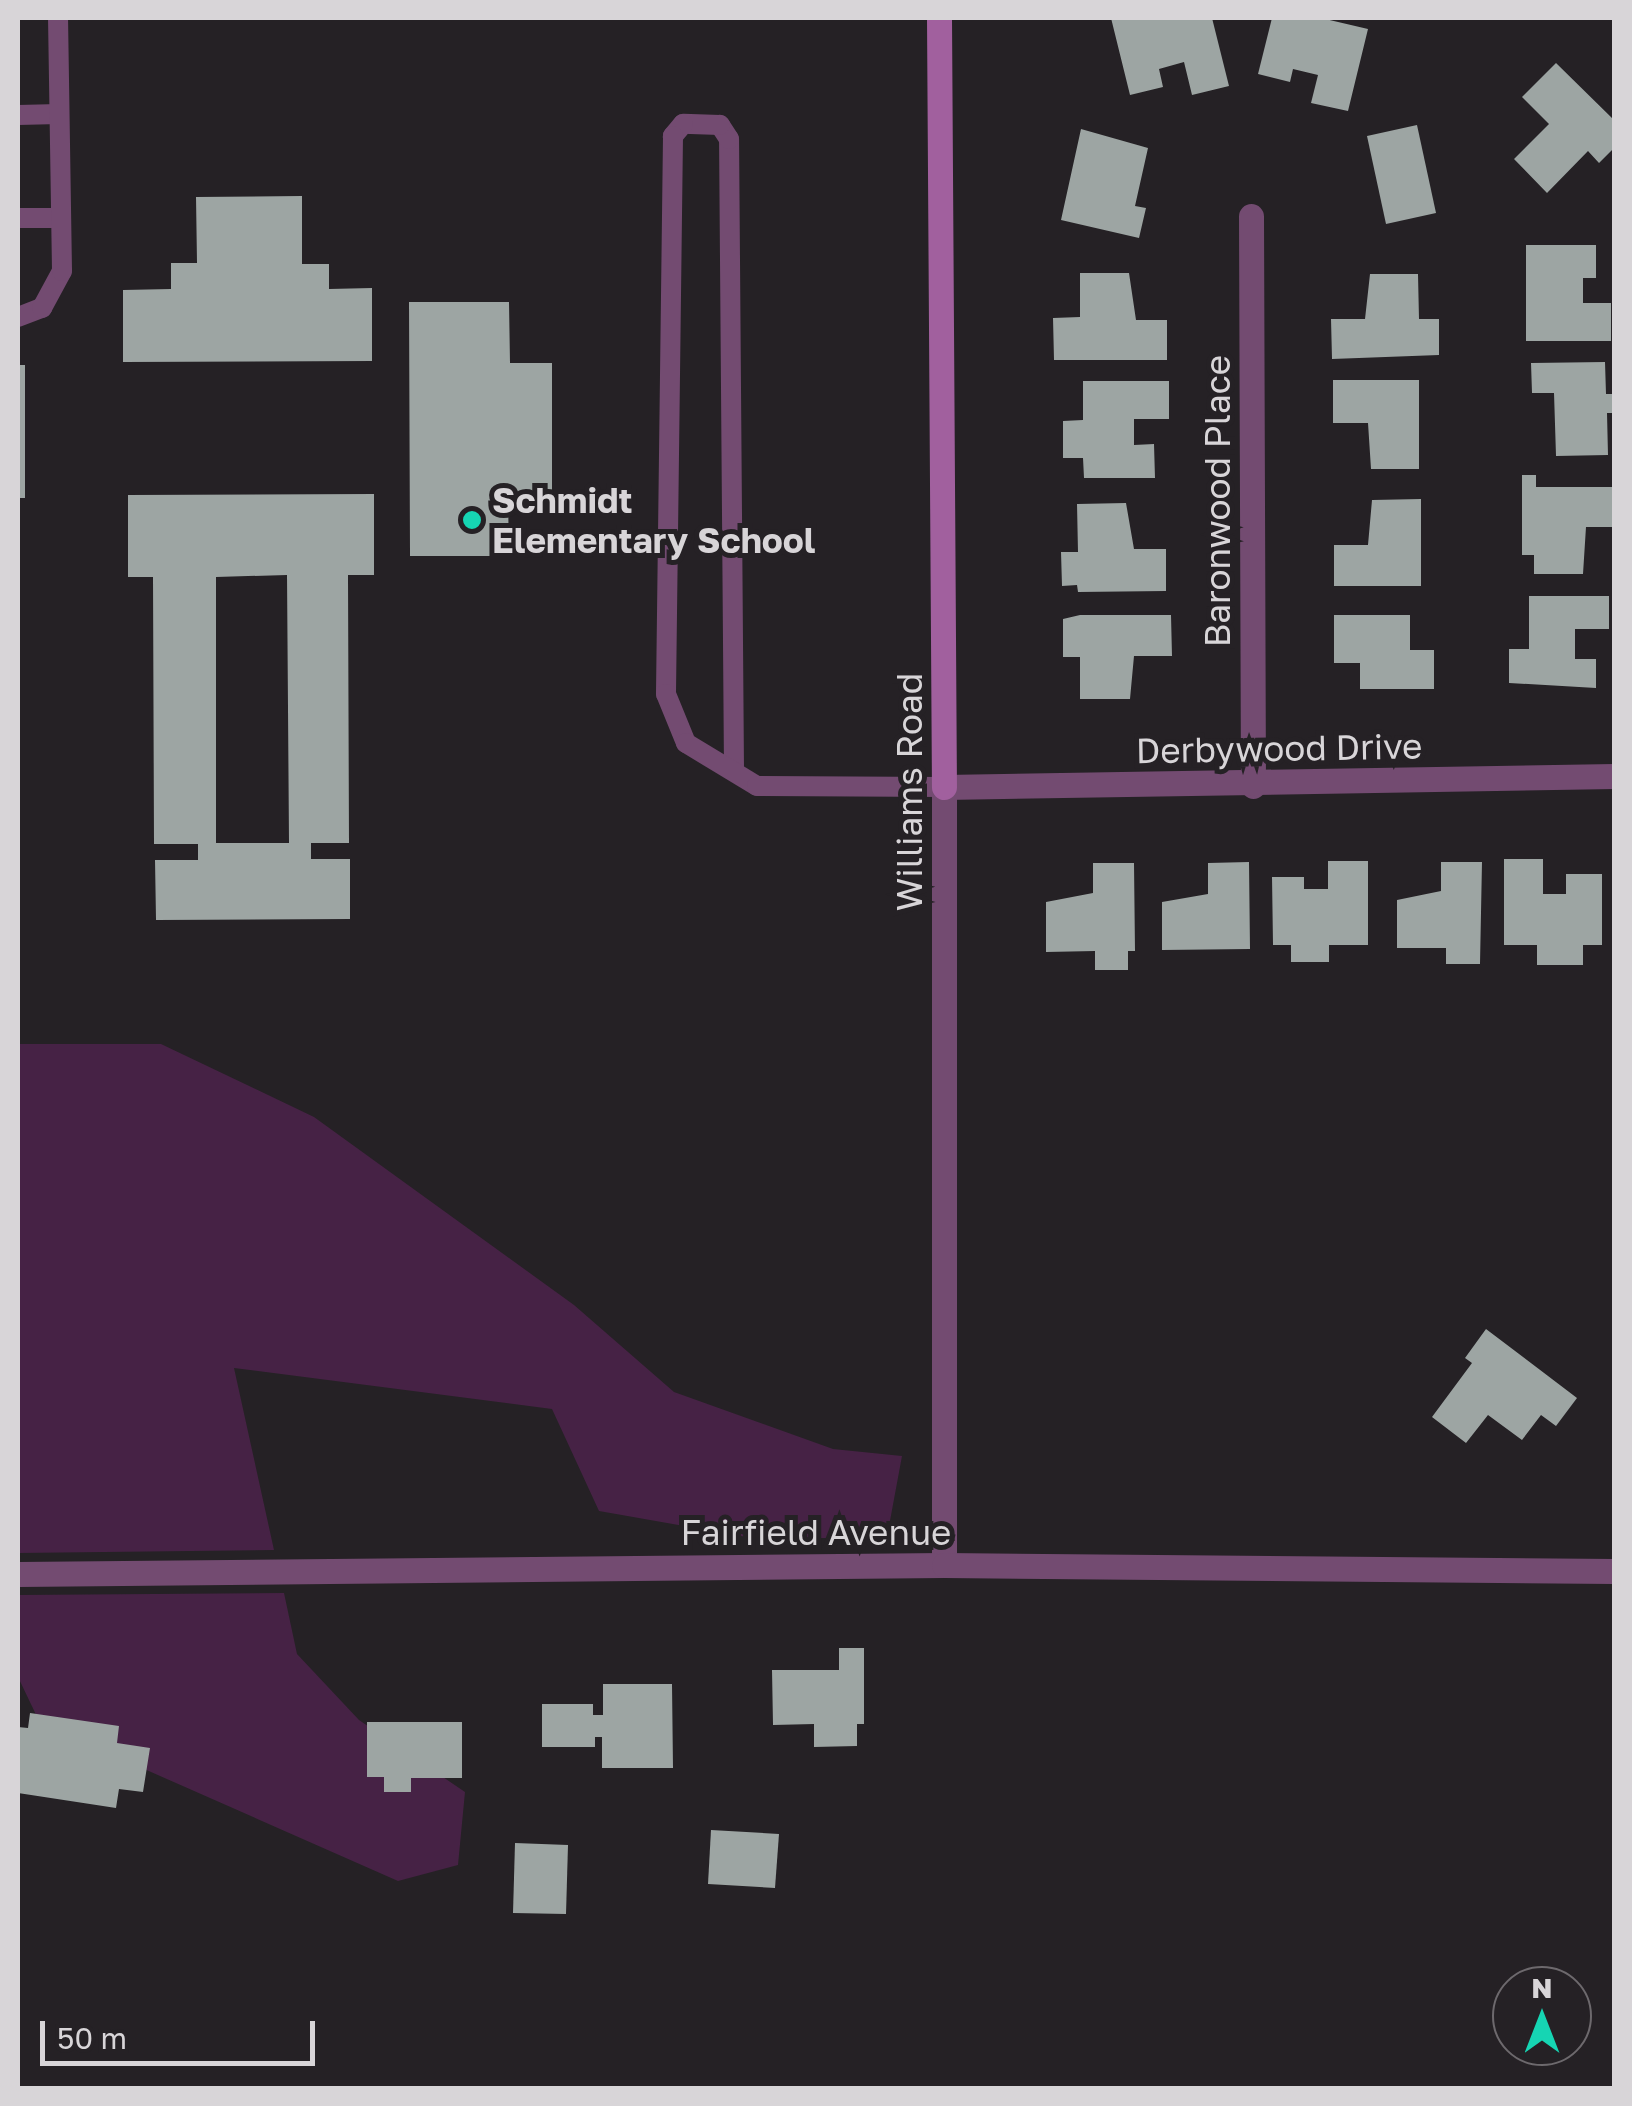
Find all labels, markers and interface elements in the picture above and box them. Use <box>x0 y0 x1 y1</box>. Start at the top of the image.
street label: Baronwood Place <box>1196 355 1238 647</box>
place label: Schmidt Elementary School <box>492 479 816 561</box>
marker: Schmidt Elementary School <box>461 509 483 531</box>
street label: Williams Road <box>888 673 930 911</box>
street label: Derbywood Drive <box>1135 725 1423 771</box>
street label: Fairfield Avenue <box>681 1511 951 1553</box>
north arrow <box>1492 1966 1592 2066</box>
text: N <box>1531 1971 1553 2004</box>
scale bar <box>45 2001 320 2063</box>
text: 50 m <box>57 2020 127 2056</box>

